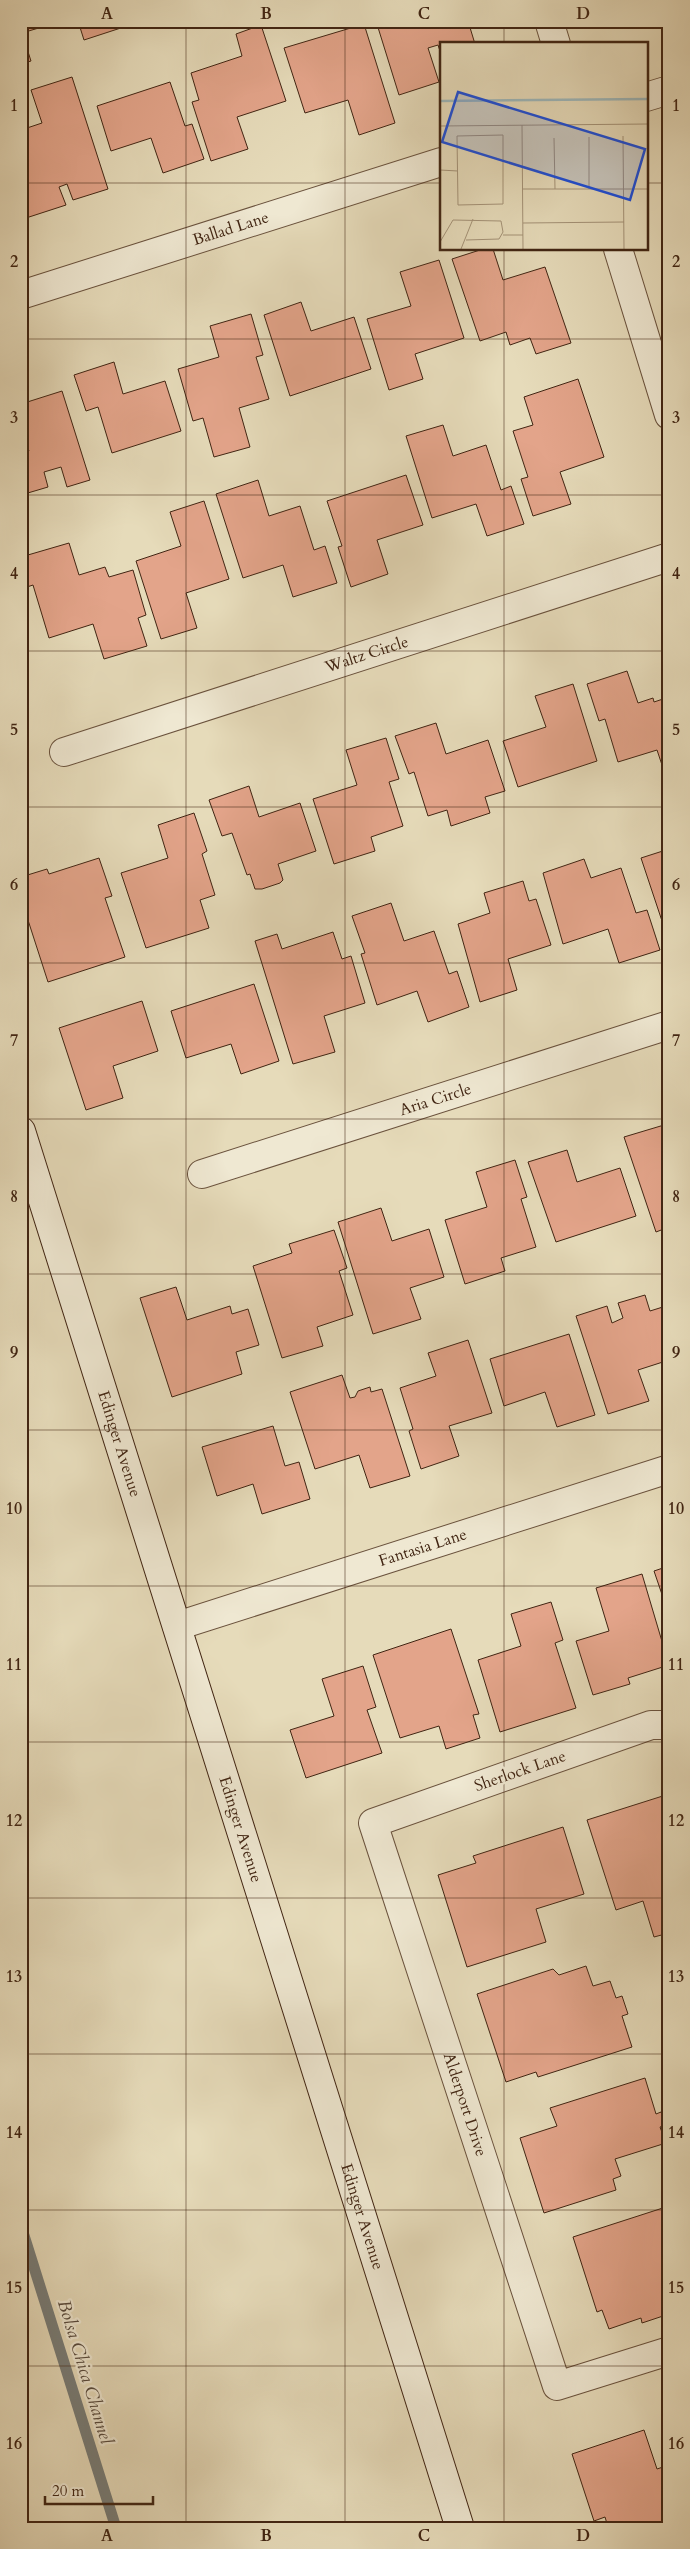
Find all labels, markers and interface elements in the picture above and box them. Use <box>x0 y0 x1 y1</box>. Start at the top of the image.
text: A <box>101 3 113 25</box>
text: B <box>260 3 272 25</box>
text: C <box>418 3 430 25</box>
text: D <box>576 3 590 25</box>
inset map <box>440 42 648 250</box>
text: 1 <box>10 95 18 117</box>
text: 1 <box>672 95 680 117</box>
street label: Ballad Lane <box>190 206 272 251</box>
text: 2 <box>10 251 18 273</box>
text: 2 <box>672 251 680 273</box>
text: 3 <box>10 407 18 429</box>
text: 3 <box>672 407 680 429</box>
text: 4 <box>10 563 18 585</box>
text: 4 <box>672 563 680 585</box>
street label: Waltz Circle <box>321 631 411 678</box>
text: 5 <box>10 719 18 741</box>
text: 5 <box>672 719 680 741</box>
text: 6 <box>10 874 18 896</box>
text: 6 <box>672 874 680 896</box>
text: 7 <box>10 1030 18 1052</box>
text: 7 <box>672 1030 680 1052</box>
street label: Aria Circle <box>397 1078 474 1121</box>
text: 8 <box>10 1186 18 1208</box>
text: 8 <box>672 1186 680 1208</box>
text: 9 <box>10 1342 18 1364</box>
text: 9 <box>672 1342 680 1364</box>
street label: Edinger Avenue <box>92 1388 146 1500</box>
text: 10 <box>6 1498 22 1520</box>
text: 10 <box>668 1498 684 1520</box>
street label: Fantasia Lane <box>376 1523 470 1572</box>
text: 11 <box>6 1654 22 1676</box>
text: 11 <box>668 1654 684 1676</box>
street label: Sherlock Lane <box>471 1745 569 1797</box>
street label: Edinger Avenue <box>213 1773 267 1885</box>
text: 12 <box>6 1810 22 1832</box>
text: 12 <box>668 1810 684 1832</box>
text: 13 <box>6 1966 22 1988</box>
text: 13 <box>668 1966 684 1988</box>
street label: Alderport Drive <box>438 2050 492 2159</box>
text: 14 <box>6 2122 22 2144</box>
text: 14 <box>668 2122 684 2144</box>
street label: Edinger Avenue <box>335 2161 389 2273</box>
text: 15 <box>6 2277 22 2299</box>
text: 15 <box>668 2277 684 2299</box>
water label: Bolsa Chica Channel <box>51 2297 119 2448</box>
text: 16 <box>6 2433 22 2455</box>
text: 16 <box>668 2433 684 2455</box>
scale bar <box>45 2474 152 2506</box>
text: 20 m <box>52 2481 84 2501</box>
text: A <box>101 2525 113 2547</box>
text: B <box>260 2525 272 2547</box>
text: C <box>418 2525 430 2547</box>
text: D <box>576 2525 590 2547</box>

